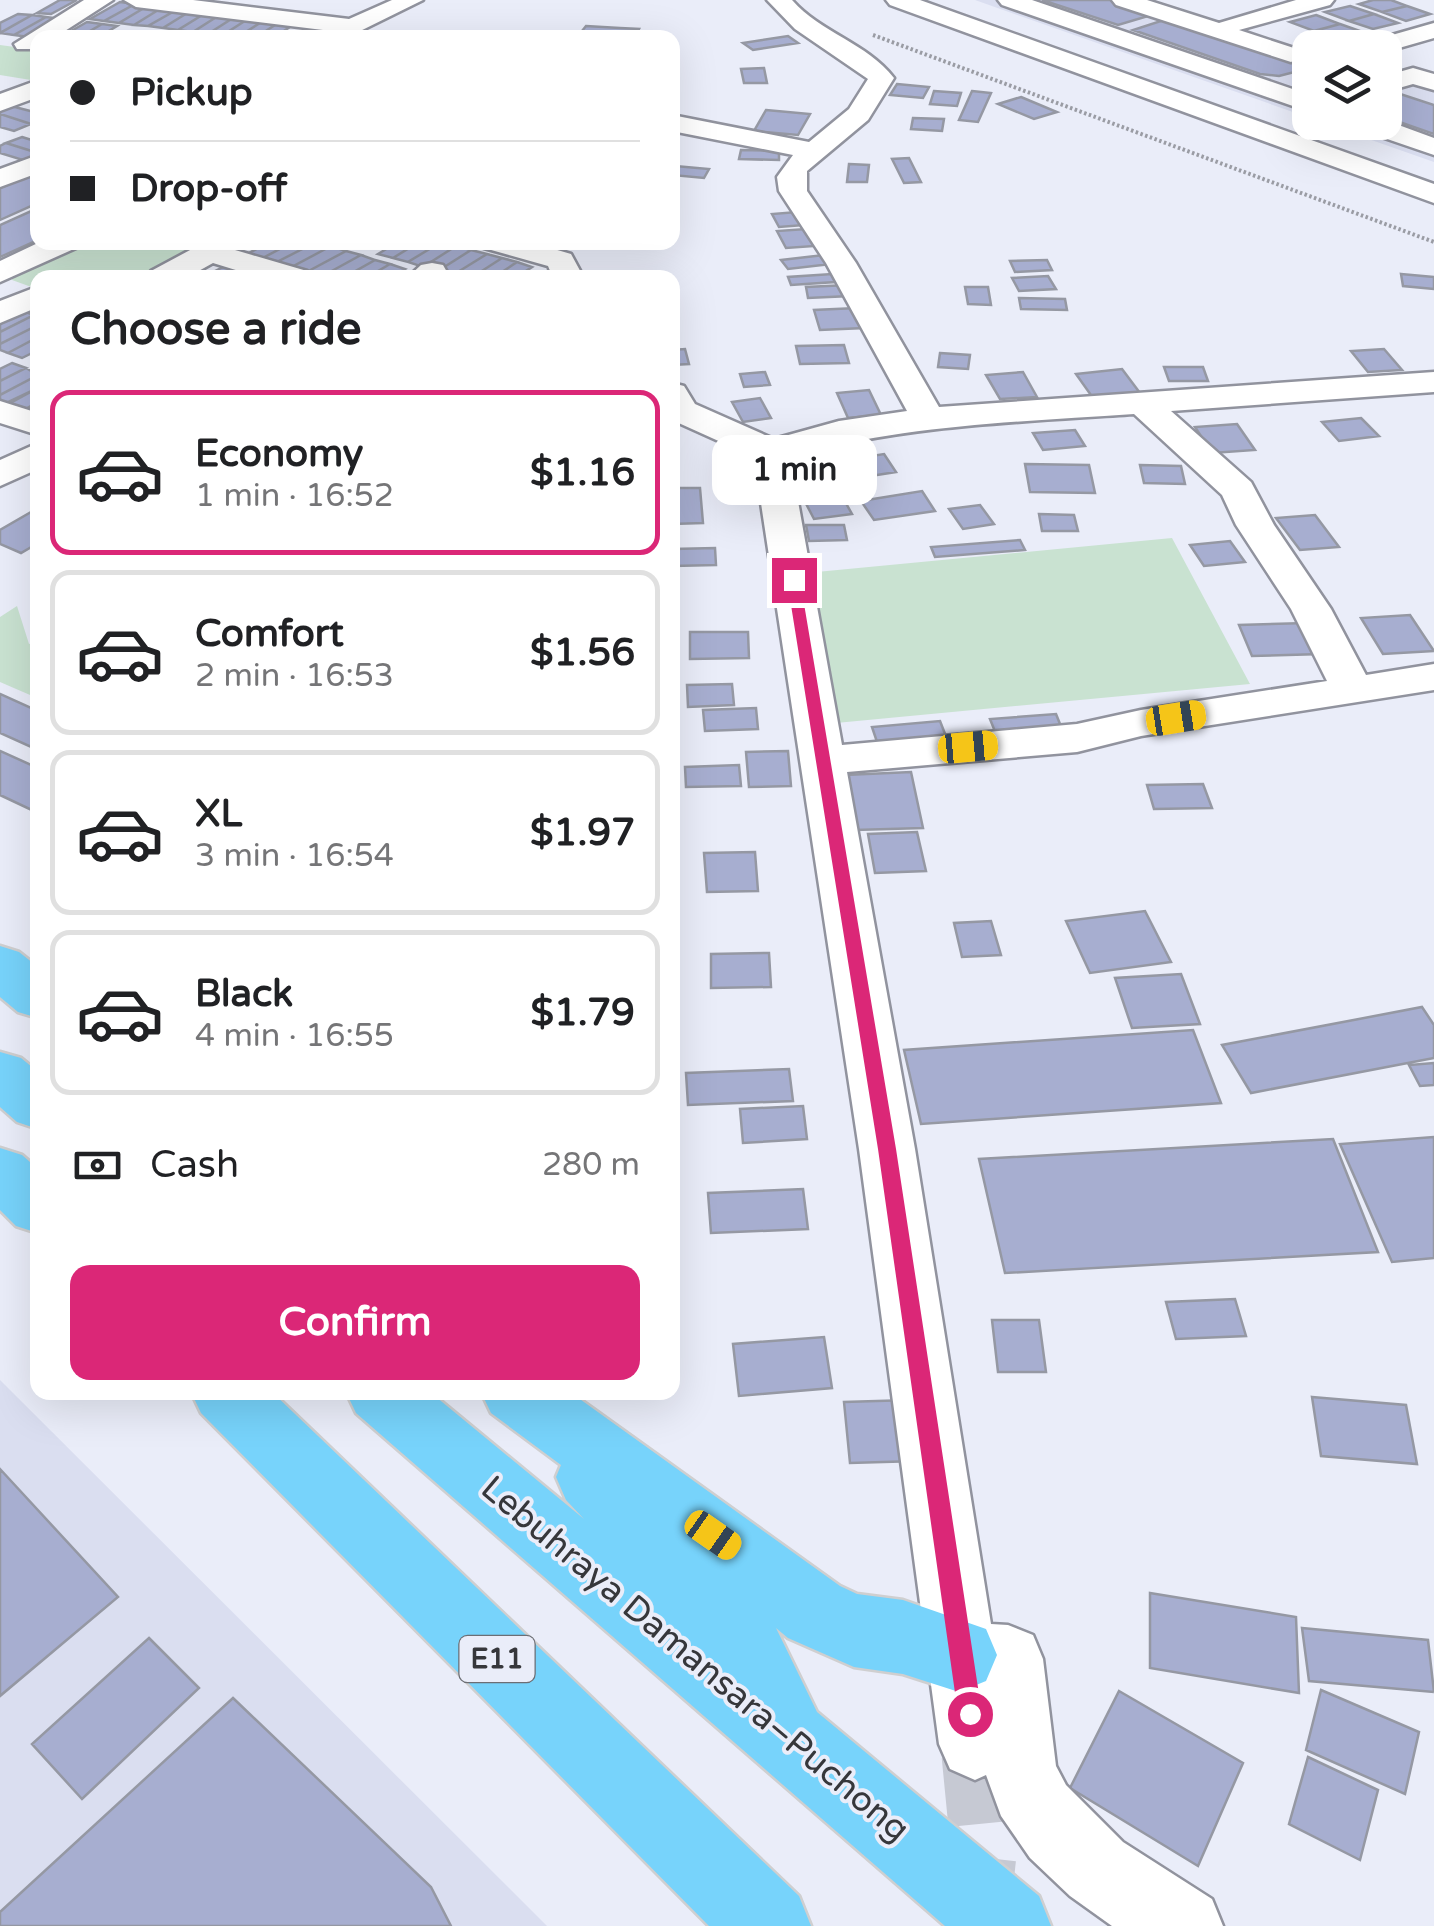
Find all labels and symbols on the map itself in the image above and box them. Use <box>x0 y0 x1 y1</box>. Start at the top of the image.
callout: 1 min <box>712 435 876 505</box>
route end <box>772 558 817 603</box>
car <box>1144 698 1208 738</box>
car <box>937 729 999 765</box>
street label: Lebuhraya Damansara–Puchong <box>472 1467 918 1851</box>
car <box>680 1506 746 1564</box>
road number: E11 <box>460 1636 534 1682</box>
route start <box>948 1692 993 1737</box>

